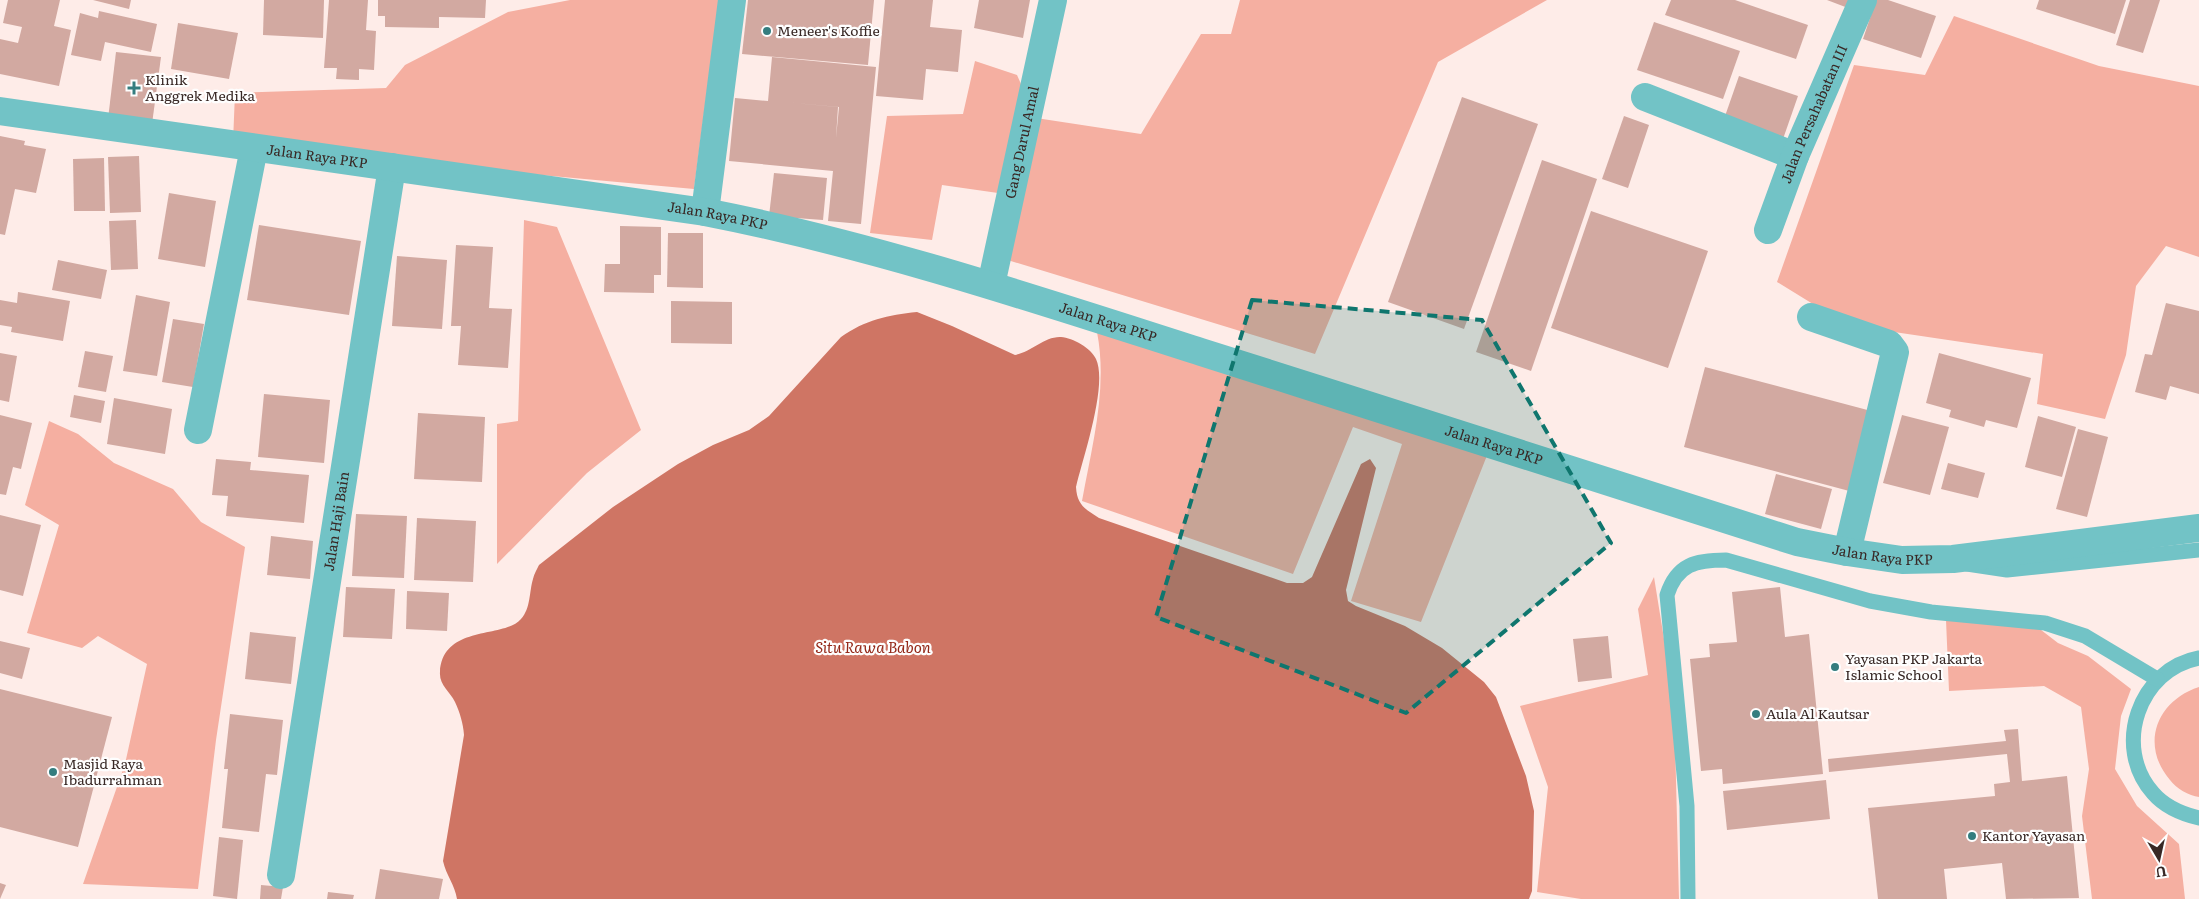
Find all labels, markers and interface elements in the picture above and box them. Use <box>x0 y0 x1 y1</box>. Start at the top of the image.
place label: Meneer's Koffie <box>777 20 880 40</box>
marker: Meneer's Koffie <box>761 25 773 37</box>
street label: Jalan Persahabatan III <box>1775 41 1852 186</box>
place label: Klinik Anggrek Medika <box>145 69 256 105</box>
marker: Klinik Anggrek Medika <box>127 81 141 95</box>
street label: Gang Darul Amal <box>999 84 1043 200</box>
street label: Jalan Raya PKP <box>265 138 369 173</box>
street label: Jalan Raya PKP <box>666 196 770 234</box>
street label: Jalan Raya PKP <box>1057 296 1160 346</box>
street label: Jalan Raya PKP <box>1443 419 1546 469</box>
street label: Jalan Haji Bain <box>318 470 353 572</box>
street label: Jalan Raya PKP <box>1830 538 1933 569</box>
water label: Situ Rawa Babon <box>815 635 931 658</box>
place label: Yayasan PKP Jakarta Islamic School <box>1845 648 1983 684</box>
marker: Yayasan PKP Jakarta Islamic School <box>1829 661 1841 673</box>
place label: Aula Al Kautsar <box>1766 703 1870 723</box>
marker: Aula Al Kautsar <box>1750 708 1762 720</box>
place label: Masjid Raya Ibadurrahman <box>63 753 162 789</box>
marker: Masjid Raya Ibadurrahman <box>47 766 59 778</box>
place label: Kantor Yayasan <box>1982 825 2085 845</box>
marker: Kantor Yayasan <box>1966 830 1978 842</box>
north arrow <box>2134 834 2184 884</box>
text: U <box>2154 862 2168 884</box>

